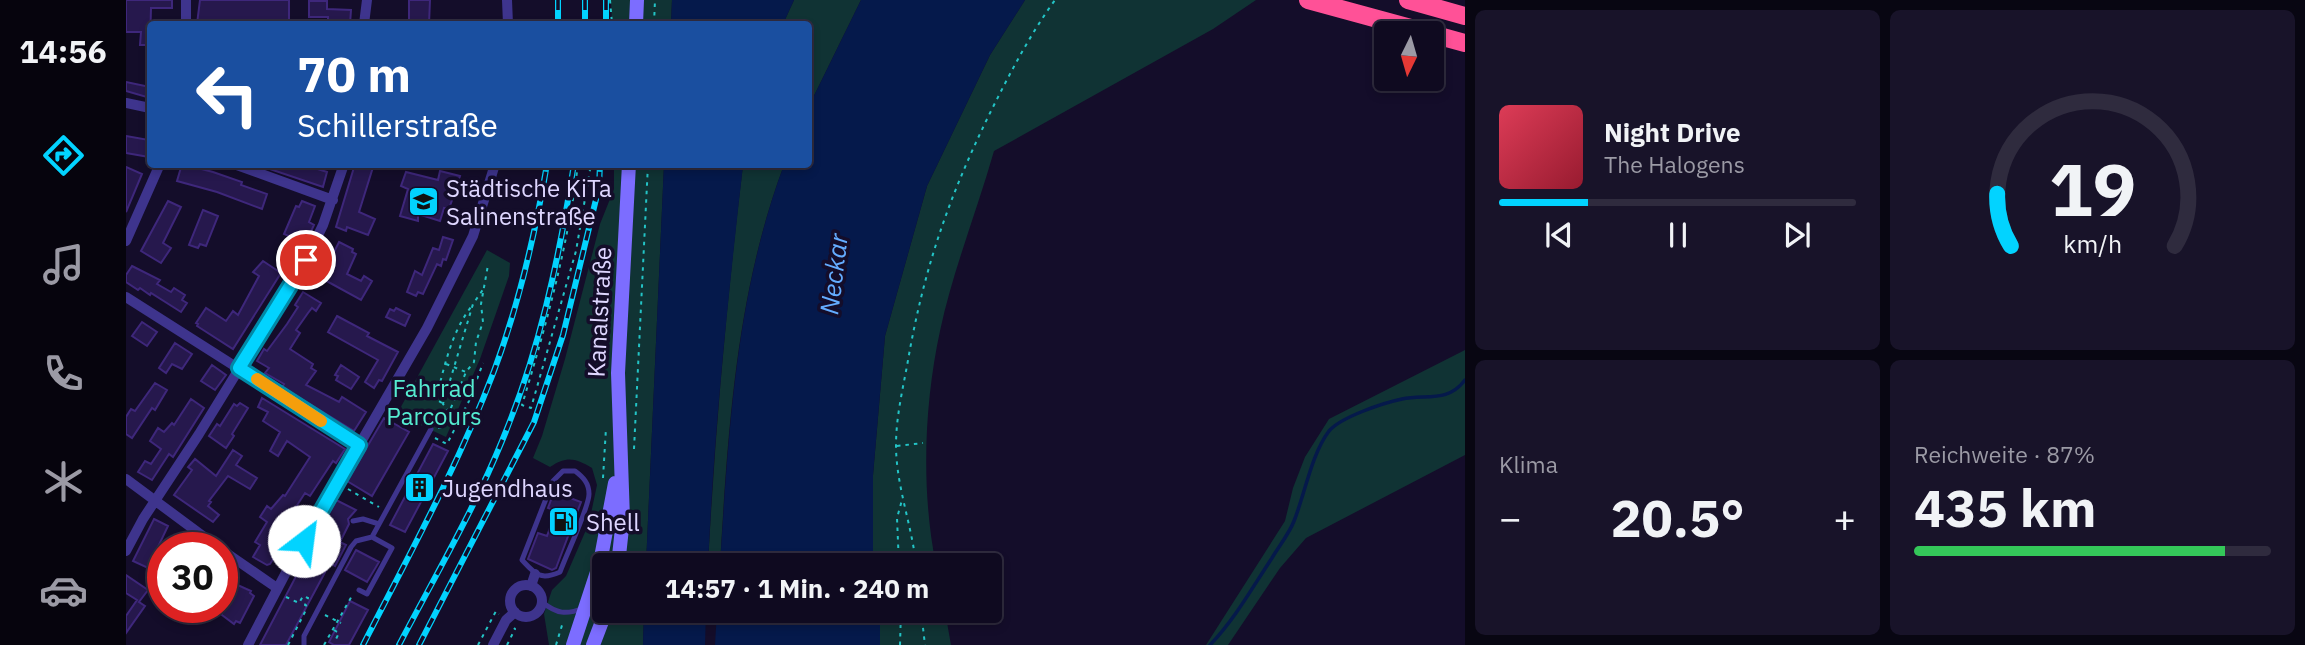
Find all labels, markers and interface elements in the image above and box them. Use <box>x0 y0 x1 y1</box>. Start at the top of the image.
north arrow <box>1374 21 1444 91</box>
map controls <box>1374 21 1444 91</box>
text: 14:56 <box>19 30 107 72</box>
text: 70 m <box>297 42 411 105</box>
icon: left <box>182 49 273 140</box>
text: Schillerstraße <box>297 104 498 146</box>
text: Night Drive <box>1604 115 1741 149</box>
icon: directions <box>39 131 88 180</box>
text: 19 <box>2049 141 2136 236</box>
text: The Halogens <box>1604 149 1745 179</box>
place label: Städtische KiTa Salinenstraße <box>446 172 612 232</box>
school or university icon: Städtische KiTa Salinenstraße <box>406 185 440 219</box>
icon: previous <box>1540 216 1578 254</box>
icon: pause <box>1659 216 1697 254</box>
icon: next <box>1778 216 1816 254</box>
text: km/h <box>2063 227 2122 260</box>
pin <box>276 230 336 290</box>
water label: Neckar <box>811 230 855 316</box>
icon: music <box>39 240 88 289</box>
icon: arrive <box>287 241 325 279</box>
street label: Kanalstraße <box>580 246 618 378</box>
icon: phone <box>39 349 88 398</box>
park label: Fahrrad Parcours <box>386 372 482 432</box>
text: Reichweite · 87% <box>1914 439 2095 469</box>
text: Klima <box>1499 449 1558 479</box>
icon: climate <box>39 457 88 506</box>
building icon: Jugendhaus <box>402 471 436 505</box>
place label: Jugendhaus <box>442 472 573 504</box>
text: 435 km <box>1914 474 2096 541</box>
text: 20.5° <box>1610 484 1745 551</box>
text: − <box>1499 493 1522 542</box>
text: + <box>1833 493 1856 542</box>
position arrow <box>267 504 341 578</box>
fuel station icon: Shell <box>546 505 580 539</box>
place label: Shell <box>586 506 640 538</box>
speed limit sign: 30 <box>147 532 238 623</box>
icon: car <box>39 566 88 615</box>
text: 14:57 · 1 Min. · 240 m <box>665 571 929 605</box>

